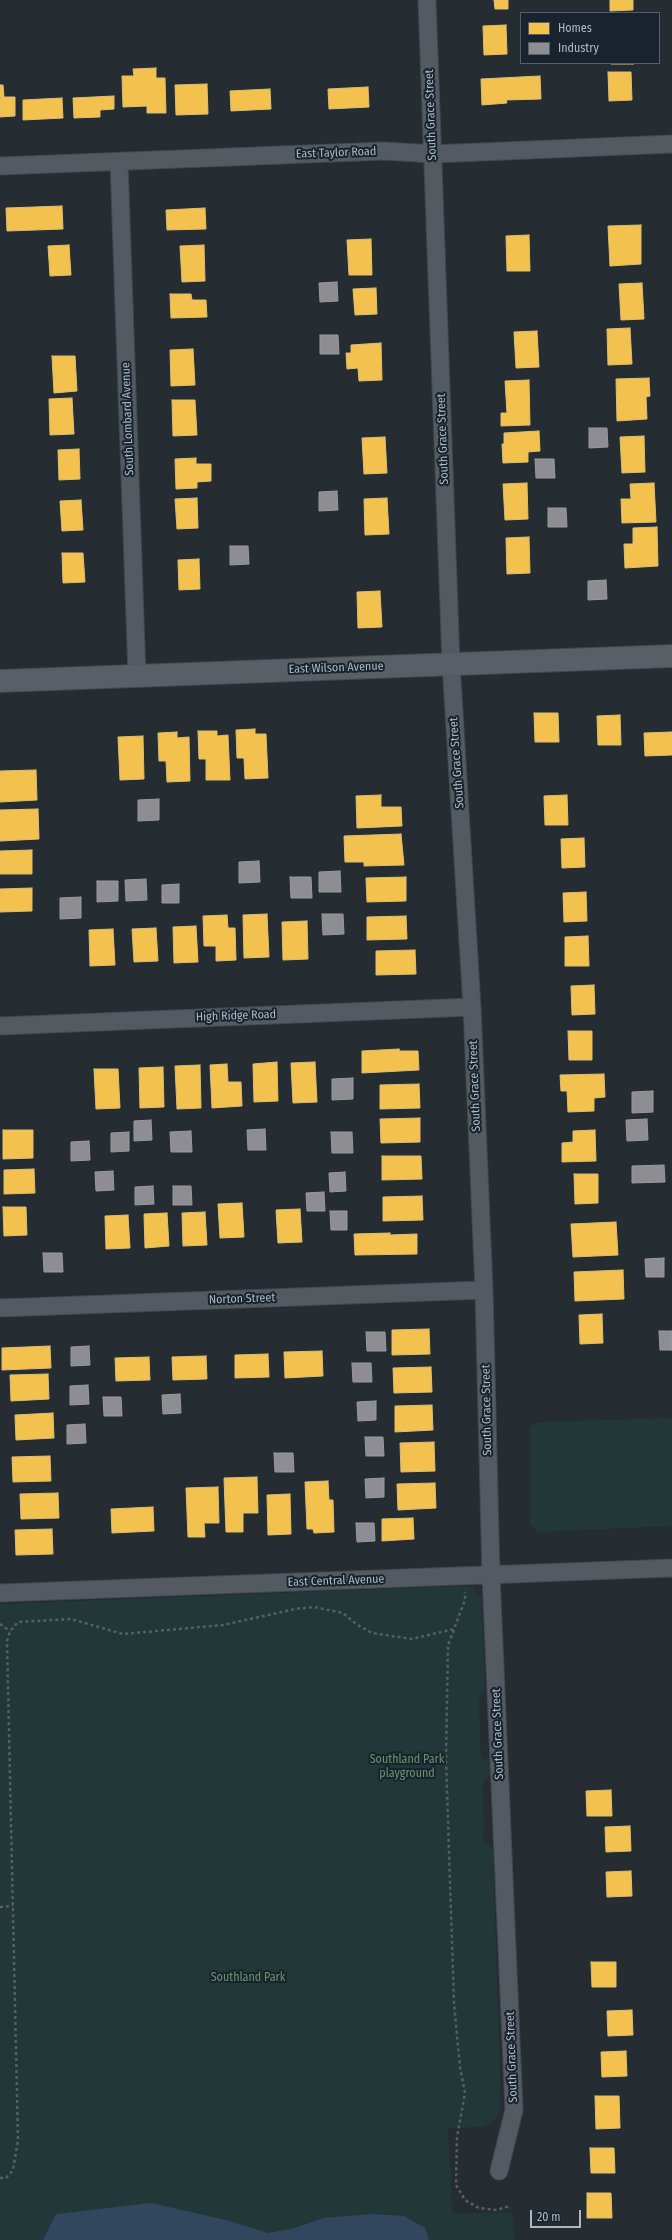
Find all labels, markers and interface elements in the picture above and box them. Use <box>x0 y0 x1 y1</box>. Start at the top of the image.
legend <box>520 12 660 64</box>
text: Homes <box>558 21 592 35</box>
text: Industry <box>558 41 599 55</box>
street label: South Grace Street <box>422 69 440 161</box>
street label: East Taylor Road <box>296 144 376 162</box>
street label: South Lombard Avenue <box>119 362 137 476</box>
street label: South Grace Street <box>434 393 452 485</box>
street label: East Wilson Avenue <box>288 659 384 677</box>
street label: South Grace Street <box>447 717 467 809</box>
street label: High Ridge Road <box>196 1007 276 1025</box>
street label: South Grace Street <box>466 1040 484 1132</box>
street label: Norton Street <box>209 1291 275 1307</box>
street label: South Grace Street <box>479 1364 495 1456</box>
street label: East Central Avenue <box>287 1572 385 1590</box>
street label: South Grace Street <box>489 1688 507 1780</box>
park label: Southland Park playground <box>370 1753 444 1781</box>
park label: Southland Park <box>211 1971 285 1985</box>
street label: South Grace Street <box>503 2011 521 2103</box>
scale bar <box>532 2202 583 2228</box>
text: 20 m <box>537 2210 561 2224</box>

